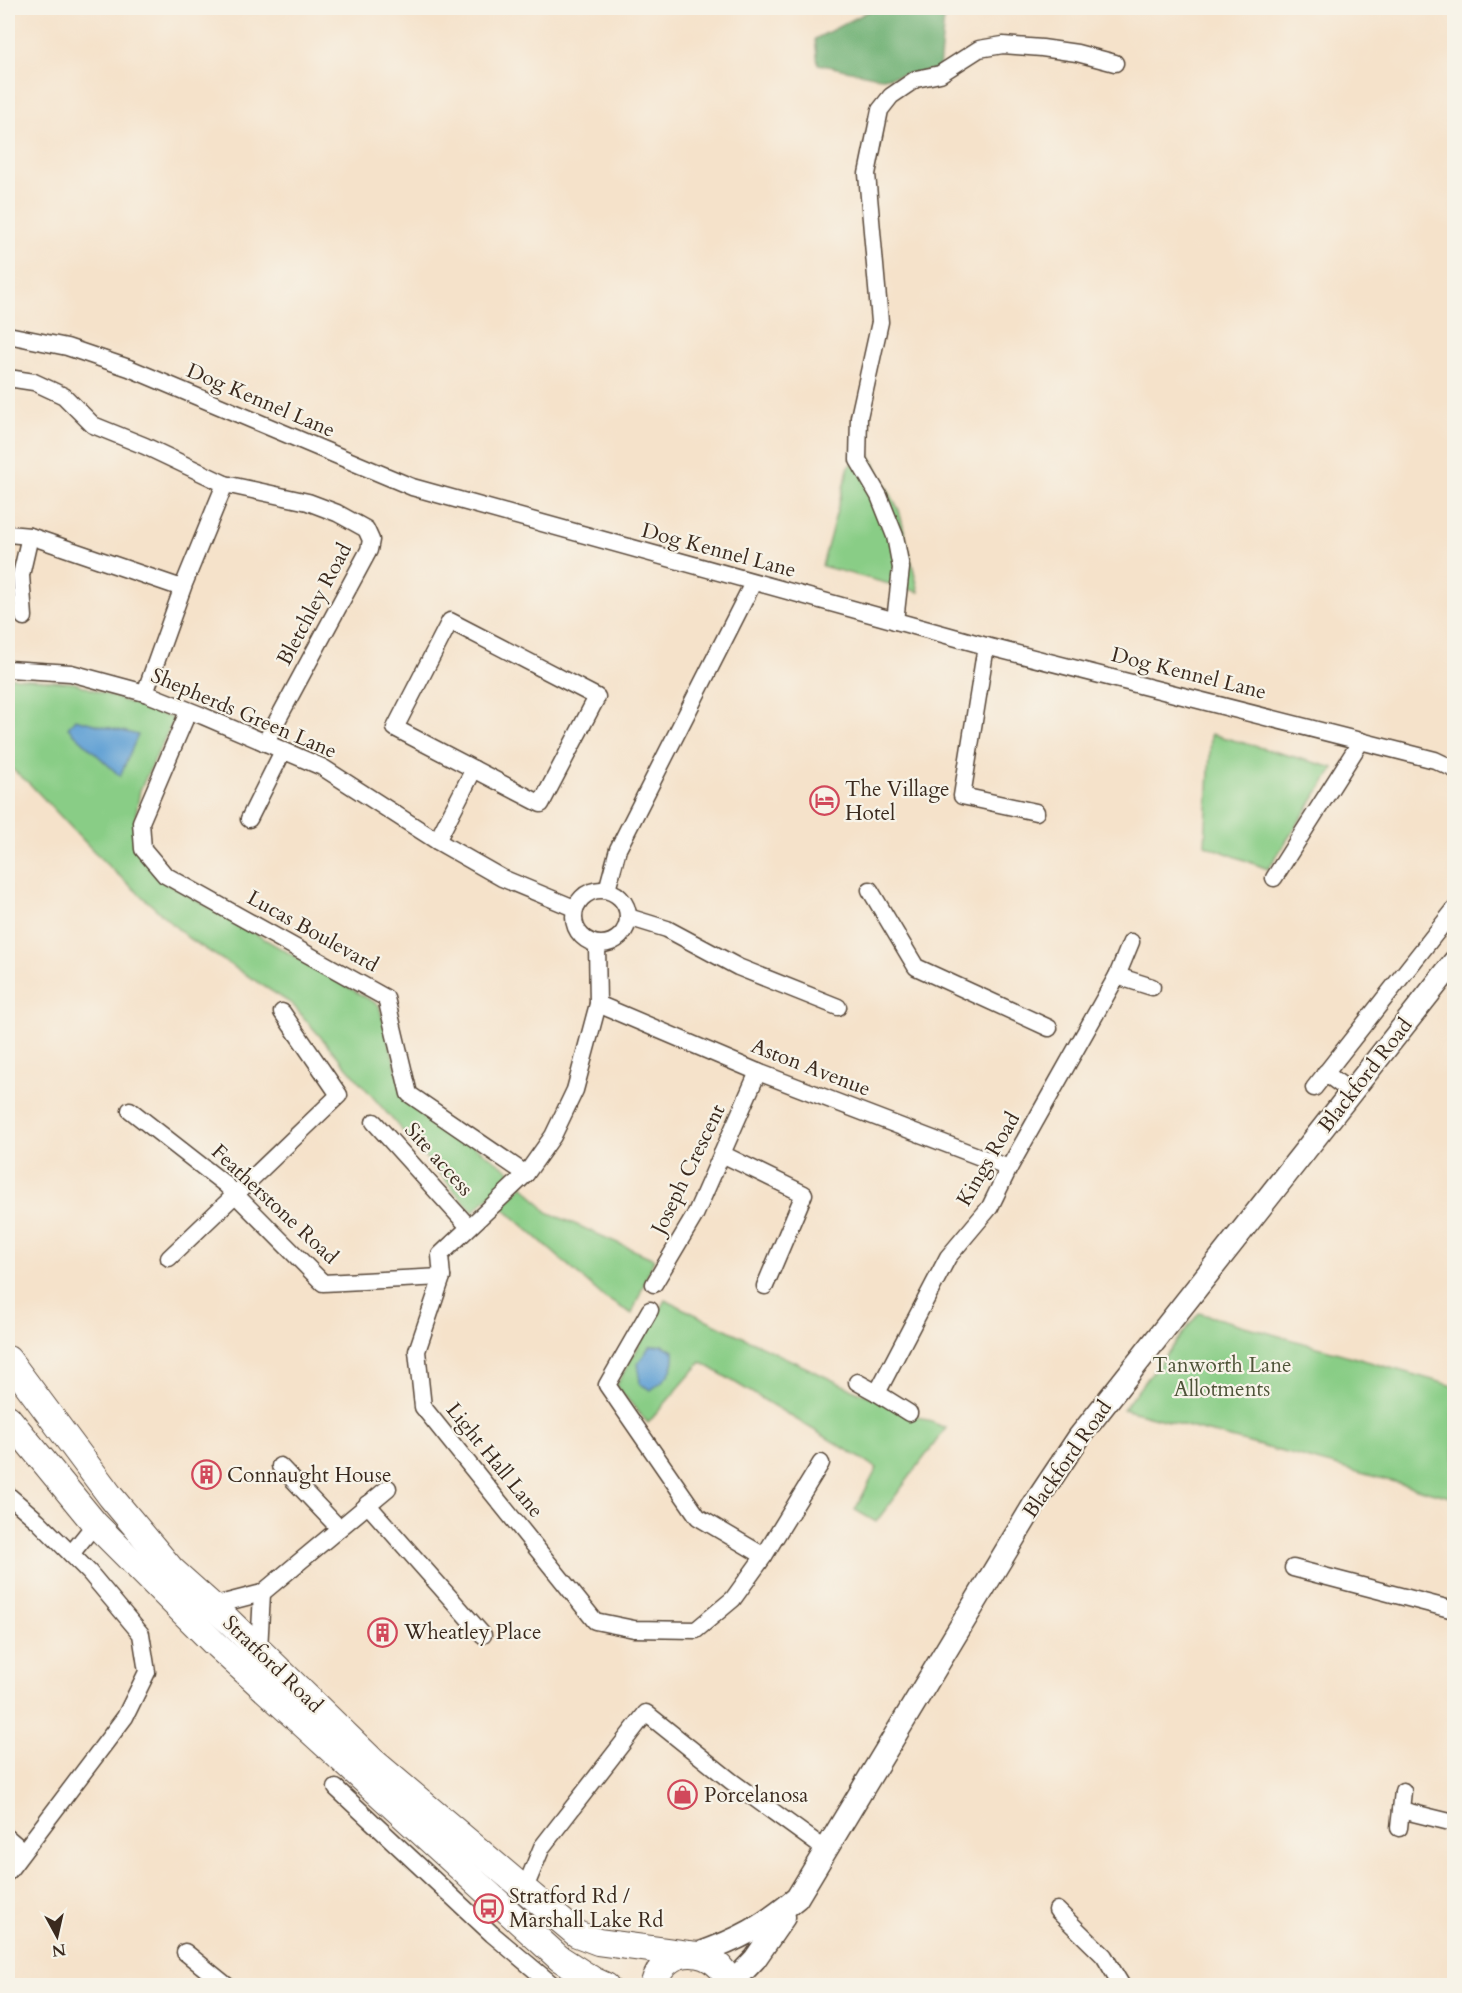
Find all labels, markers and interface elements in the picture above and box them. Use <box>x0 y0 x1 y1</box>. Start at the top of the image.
street label: Dog Kennel Lane <box>182 356 339 445</box>
street label: Dog Kennel Lane <box>639 516 799 585</box>
street label: Bletchley Road <box>270 538 359 670</box>
street label: Dog Kennel Lane <box>1108 640 1269 707</box>
street label: Shepherds Green Lane <box>146 661 341 766</box>
place label: The Village Hotel <box>845 775 950 828</box>
hotel icon: The Village Hotel <box>808 785 840 817</box>
street label: Lucas Boulevard <box>242 883 384 980</box>
street label: Blackford Road <box>1312 1012 1419 1139</box>
street label: Aston Avenue <box>747 1031 875 1104</box>
street label: Joseph Crescent <box>643 1099 733 1242</box>
street label: Kings Road <box>950 1107 1027 1212</box>
street label: Site access <box>398 1116 480 1203</box>
street label: Featherstone Road <box>205 1138 345 1271</box>
park label: Tanworth Lane Allotments <box>1152 1351 1292 1404</box>
street label: Blackford Road <box>1016 1394 1119 1524</box>
street label: Light Hall Lane <box>439 1397 550 1524</box>
building icon: Connaught House <box>190 1459 222 1491</box>
place label: Connaught House <box>227 1461 391 1490</box>
street label: Stratford Road <box>216 1609 329 1720</box>
building icon: Wheatley Place <box>367 1616 399 1648</box>
place label: Wheatley Place <box>403 1618 542 1647</box>
shop icon: Porcelanosa <box>667 1779 699 1811</box>
place label: Porcelanosa <box>704 1781 808 1810</box>
place label: Stratford Rd / Marshall Lake Rd <box>509 1882 663 1935</box>
bus stop icon: Stratford Rd / Marshall Lake Rd <box>472 1892 504 1924</box>
north arrow <box>27 1906 87 1966</box>
text: N <box>50 1938 67 1962</box>

